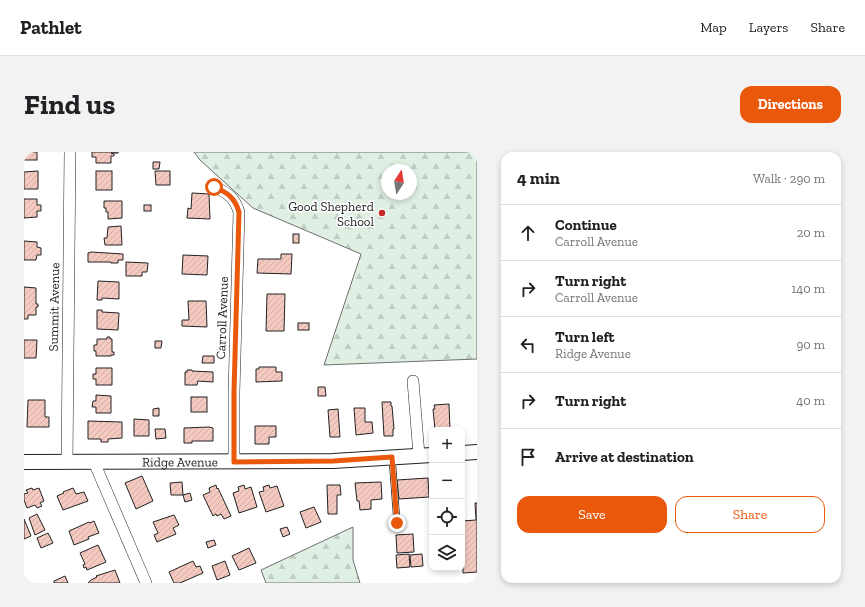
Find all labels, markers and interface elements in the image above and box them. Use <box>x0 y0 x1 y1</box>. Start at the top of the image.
text: Pathlet <box>20 16 82 39</box>
text: Map <box>700 19 727 36</box>
text: Layers <box>749 19 788 36</box>
text: Share <box>810 19 845 36</box>
button: Directions <box>740 86 841 123</box>
text: Find us <box>24 88 115 121</box>
north arrow <box>381 164 417 200</box>
text: 4 min <box>517 168 560 188</box>
text: Walk · 290 m <box>753 171 825 186</box>
route start <box>205 178 223 196</box>
place label: Good Shepherd School <box>288 199 375 229</box>
marker: Good Shepherd School <box>377 208 387 218</box>
text: Continue <box>555 216 617 234</box>
icon: ahead <box>517 222 539 244</box>
text: 20 m <box>797 225 825 240</box>
text: Carroll Avenue <box>555 234 638 249</box>
street label: Summit Avenue <box>46 262 62 352</box>
text: Turn right <box>555 272 626 290</box>
street label: Carroll Avenue <box>213 276 231 360</box>
icon: right <box>517 278 539 300</box>
text: 140 m <box>791 281 825 296</box>
text: Carroll Avenue <box>555 290 638 305</box>
text: Turn left <box>555 328 615 346</box>
icon: left <box>517 334 539 356</box>
text: 90 m <box>796 337 825 352</box>
text: Ridge Avenue <box>555 346 631 361</box>
icon: right <box>517 390 539 412</box>
text: Turn right <box>555 392 626 410</box>
text: 40 m <box>796 393 825 408</box>
map controls <box>429 427 465 571</box>
button: + <box>429 427 465 463</box>
icon: arrive <box>517 446 539 468</box>
text: Arrive at destination <box>555 448 694 466</box>
street label: Ridge Avenue <box>142 454 218 469</box>
button: − <box>429 463 465 499</box>
button: Save <box>517 496 667 533</box>
button: Share <box>675 496 825 533</box>
button: locate <box>429 499 465 535</box>
route end <box>388 514 406 532</box>
button: layers <box>429 535 465 571</box>

